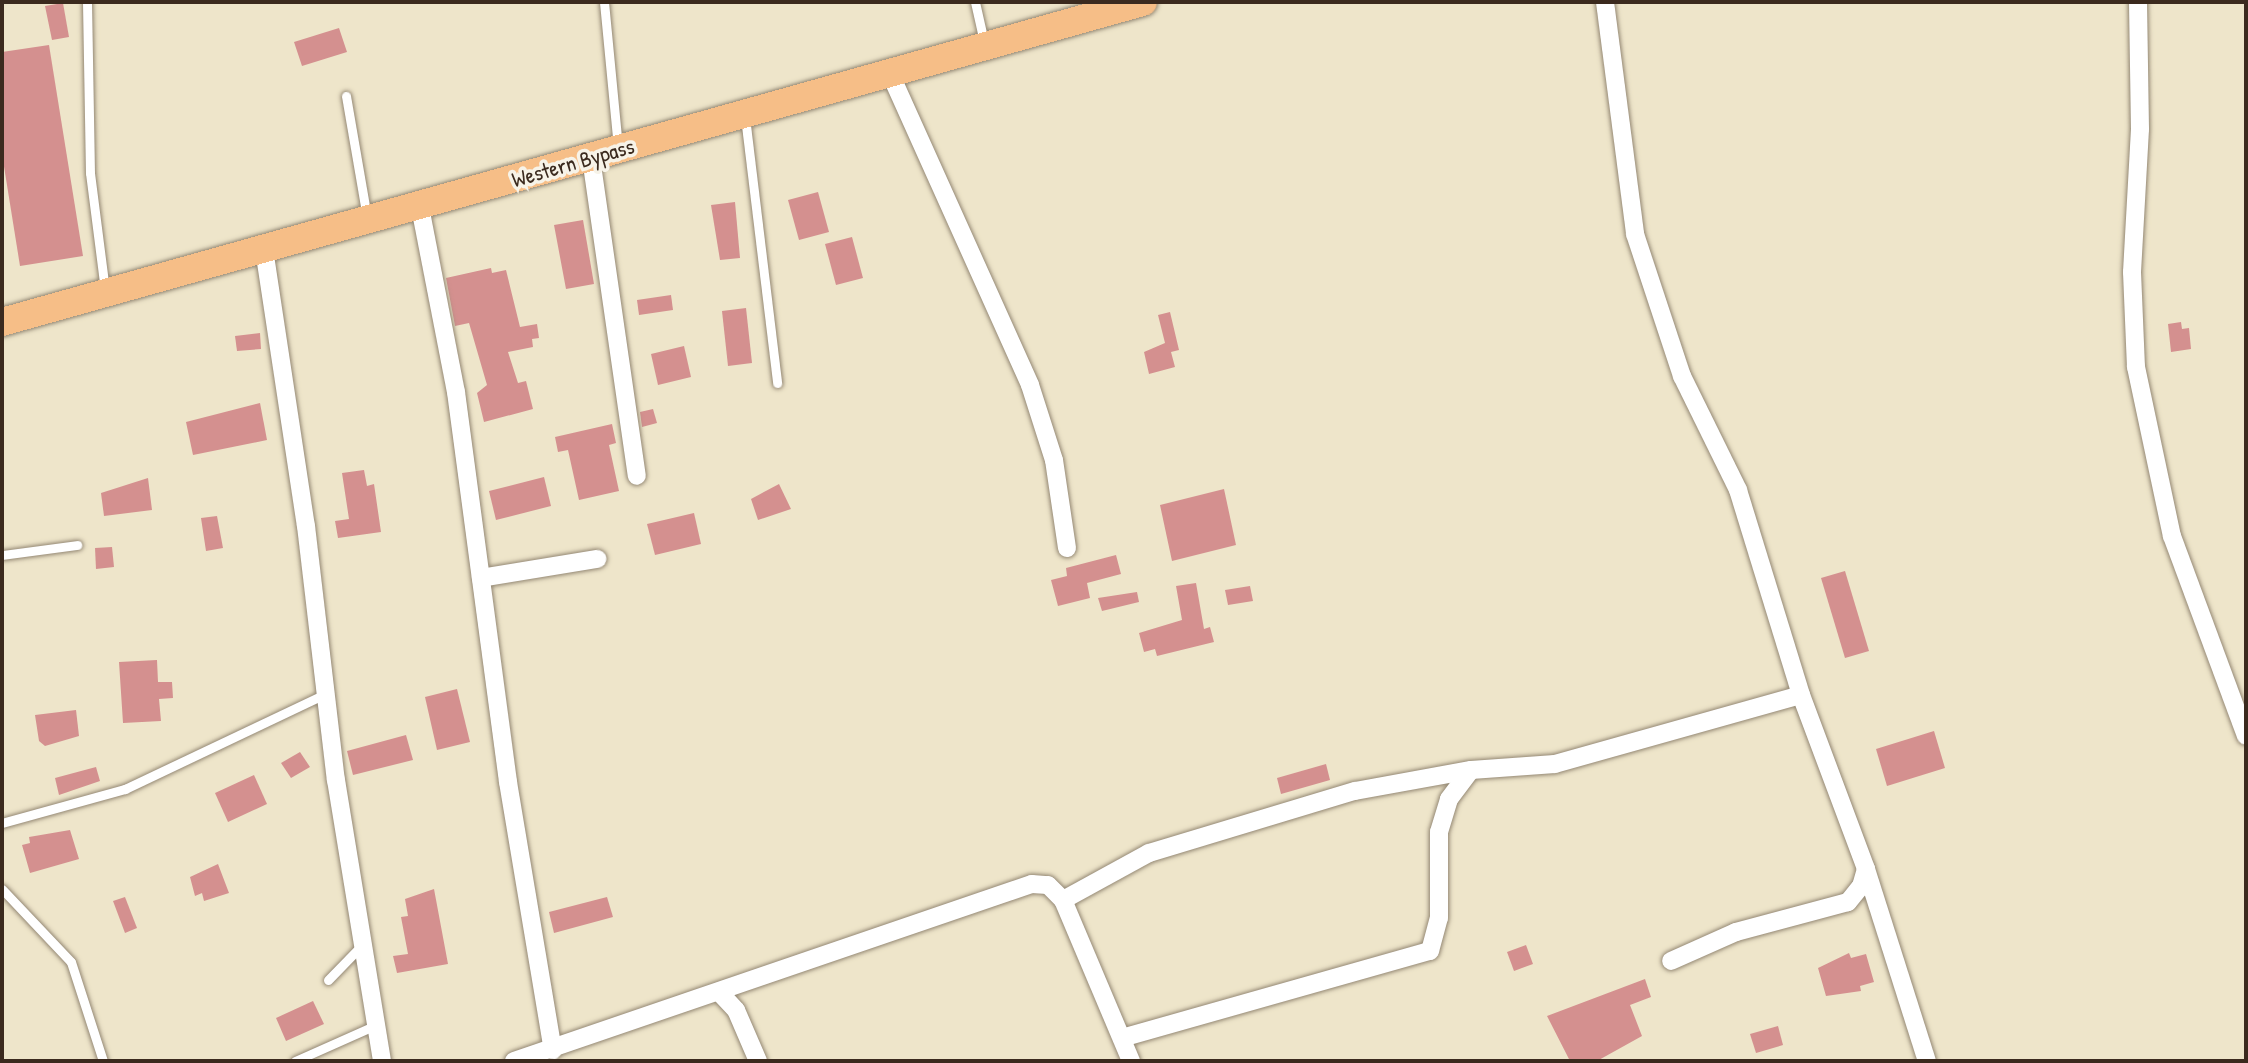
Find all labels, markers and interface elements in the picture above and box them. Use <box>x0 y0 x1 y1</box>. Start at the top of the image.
street label: Western Bypass <box>509 133 637 193</box>

